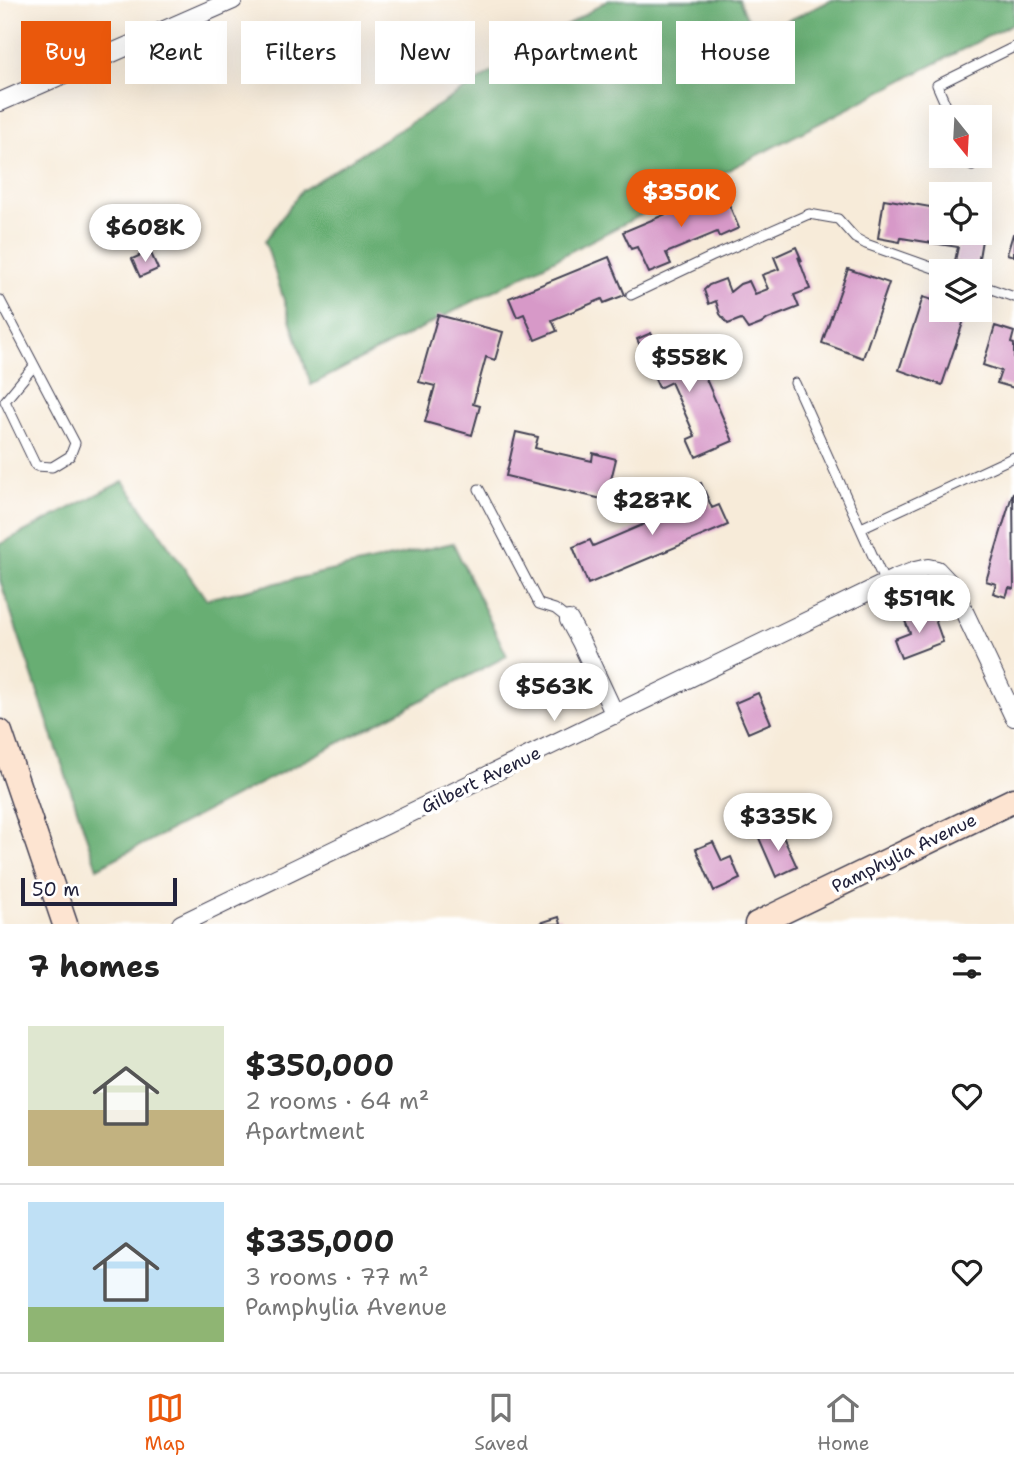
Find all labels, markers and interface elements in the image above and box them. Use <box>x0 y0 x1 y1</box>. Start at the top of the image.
chip: Buy <box>21 21 111 84</box>
chip: Rent <box>125 21 227 84</box>
chip: Filters <box>241 21 361 84</box>
chip: New <box>375 21 475 84</box>
chip: Apartment <box>489 21 662 84</box>
chip: House <box>676 21 795 84</box>
north arrow <box>929 105 992 168</box>
map controls <box>929 105 992 322</box>
pin: $350K <box>632 170 730 229</box>
text: $350K <box>642 177 720 207</box>
button: locate <box>929 182 992 245</box>
pin: $608K <box>96 204 194 264</box>
text: $608K <box>105 212 185 242</box>
button: layers <box>929 259 992 322</box>
pin: $558K <box>640 334 738 394</box>
text: $558K <box>651 342 727 372</box>
pin: $287K <box>603 477 701 537</box>
text: $287K <box>613 485 691 515</box>
pin: $519K <box>870 576 968 635</box>
text: $519K <box>883 583 955 613</box>
pin: $563K <box>505 664 603 723</box>
text: $563K <box>515 671 593 701</box>
street label: Gilbert Avenue <box>417 741 545 819</box>
pin: $335K <box>729 794 827 853</box>
text: $335K <box>739 801 817 831</box>
street label: Pamphylia Avenue <box>828 807 980 899</box>
scale bar <box>21 875 177 907</box>
text: 50 m <box>32 877 80 902</box>
text: 7 homes <box>28 946 160 987</box>
icon: filters <box>948 947 986 985</box>
text: $350,000 <box>245 1045 394 1086</box>
icon: home <box>84 1054 168 1138</box>
icon: heart <box>948 1077 986 1115</box>
text: 2 rooms · 64 m² <box>245 1086 429 1116</box>
text: Apartment <box>245 1116 365 1146</box>
text: $335,000 <box>245 1221 394 1262</box>
icon: home <box>84 1230 168 1314</box>
icon: heart <box>948 1253 986 1291</box>
text: 3 rooms · 77 m² <box>245 1262 429 1292</box>
text: Pamphylia Avenue <box>245 1292 447 1322</box>
tab: Map <box>145 1389 185 1456</box>
tab: Saved <box>474 1389 528 1456</box>
tab: Home <box>817 1389 869 1456</box>

